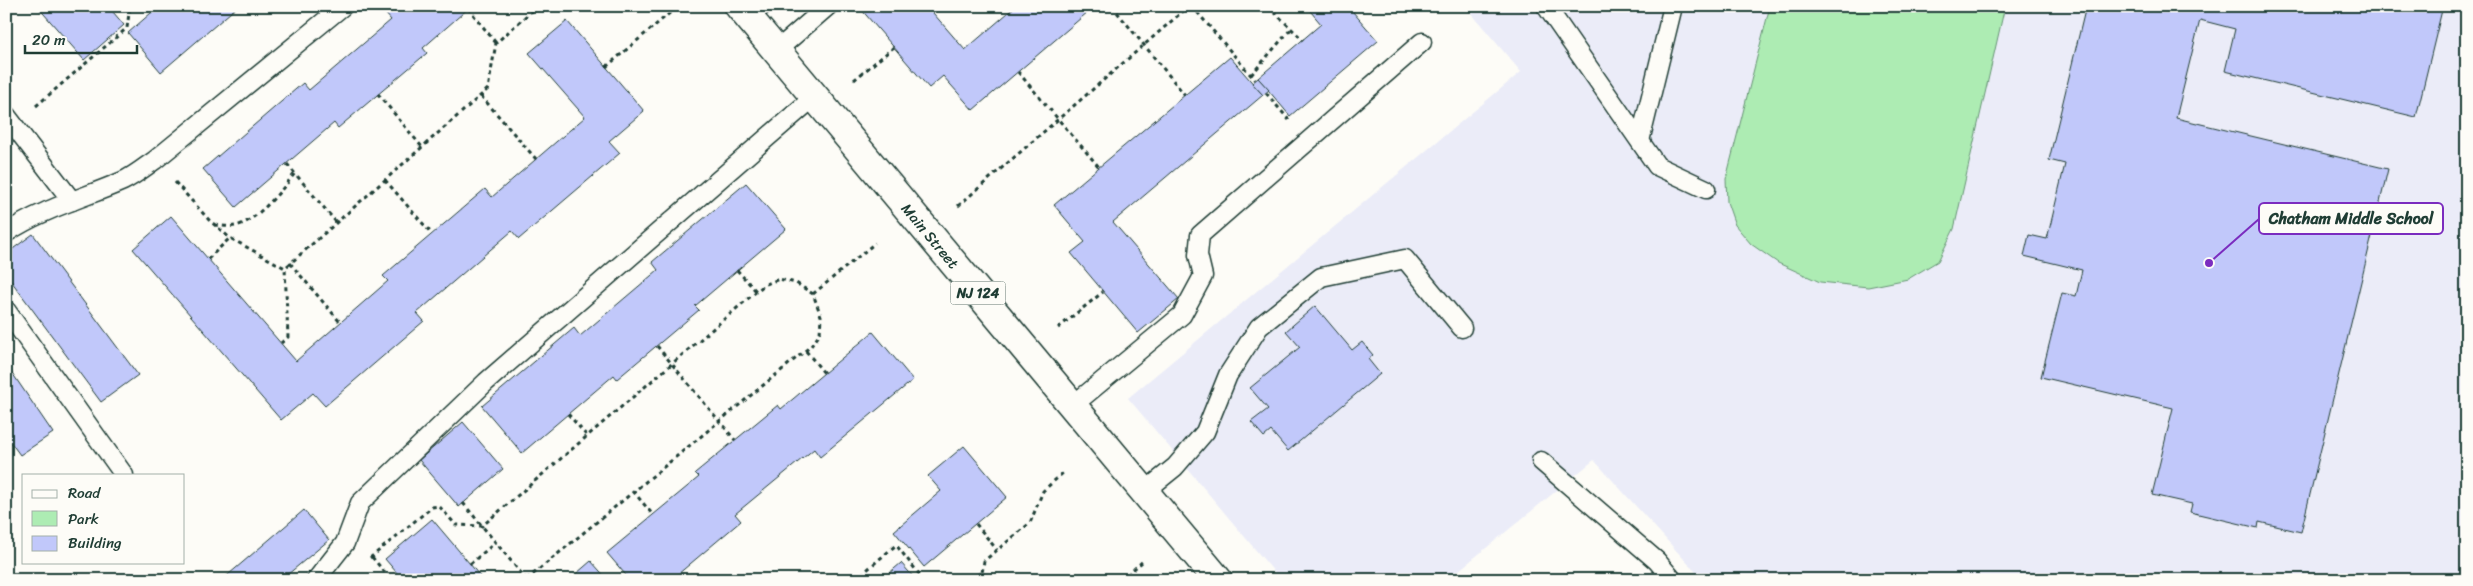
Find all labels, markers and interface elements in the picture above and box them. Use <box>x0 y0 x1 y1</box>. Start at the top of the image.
scale bar <box>25 22 138 54</box>
text: 20 m <box>32 27 66 53</box>
street label: Main Street <box>894 197 966 275</box>
callout: Chatham Middle School <box>2259 203 2443 234</box>
text: Chatham Middle School <box>2268 204 2435 233</box>
road number: NJ 124 <box>950 282 1006 304</box>
legend <box>22 474 185 564</box>
text: Road <box>68 480 101 506</box>
text: Park <box>68 506 99 532</box>
text: Building <box>68 530 122 556</box>

